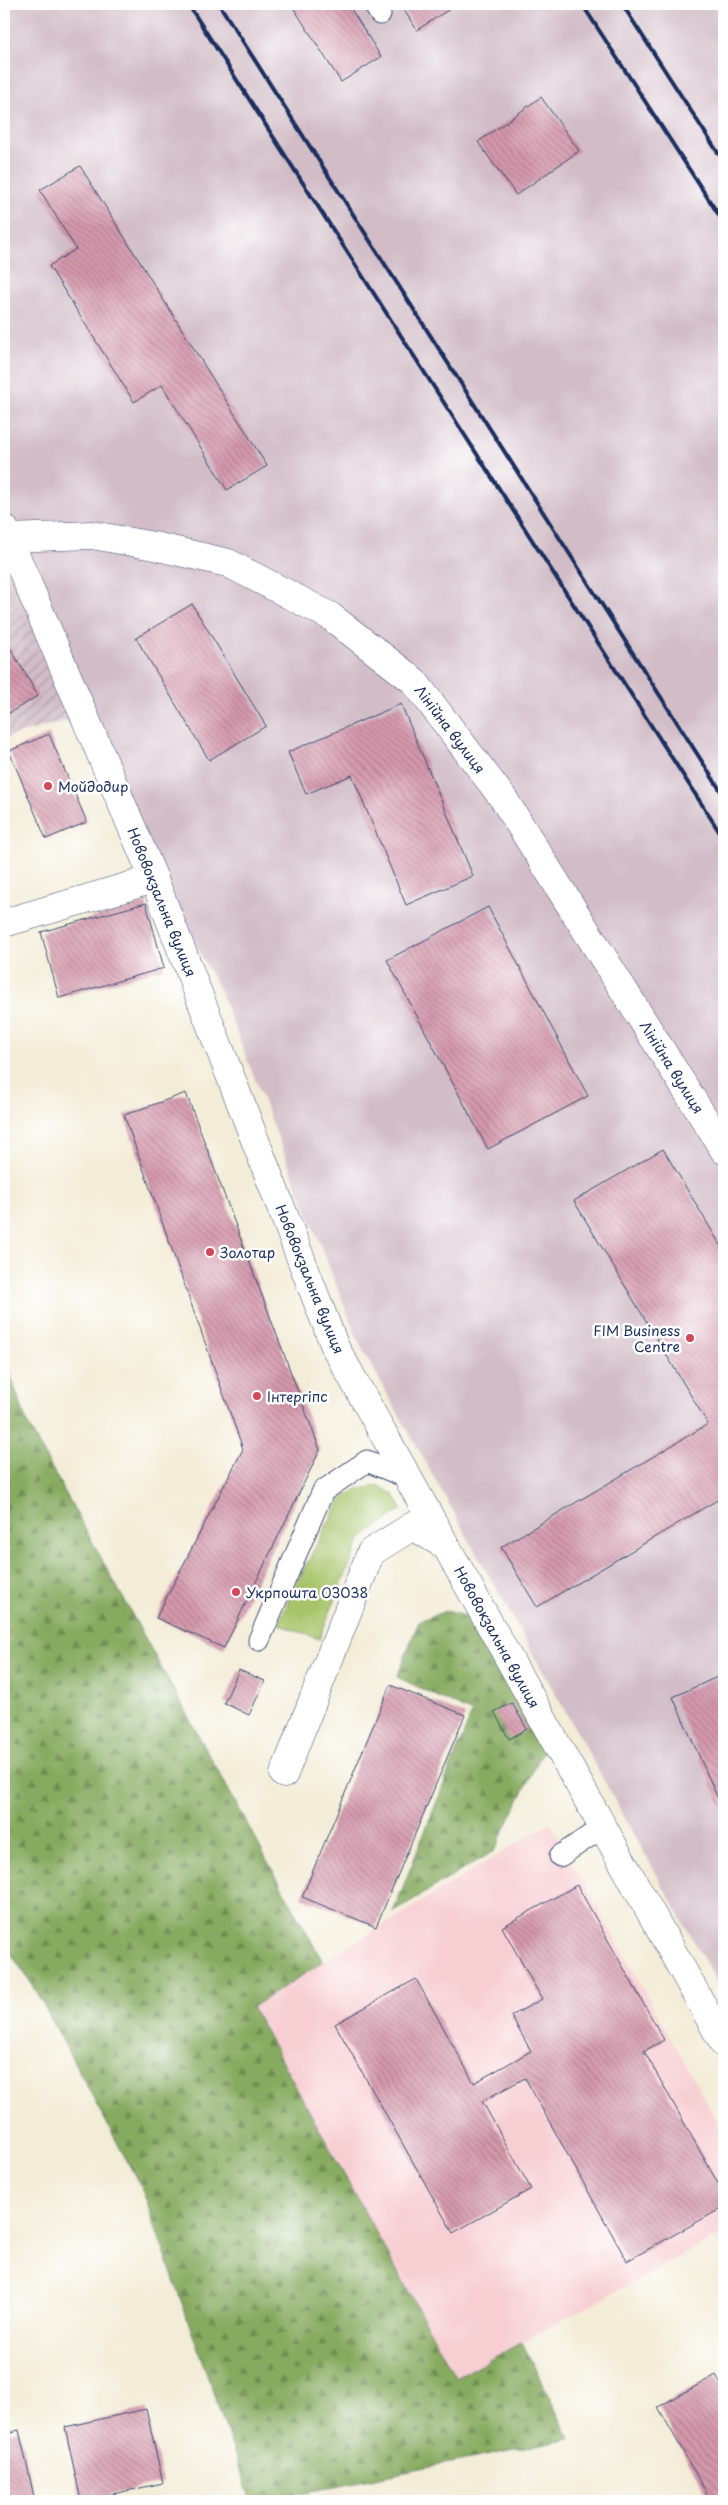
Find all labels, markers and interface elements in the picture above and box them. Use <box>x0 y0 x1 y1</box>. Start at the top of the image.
street label: Лінійна вулиця <box>410 680 490 778</box>
place label: Мойдодир <box>58 776 128 797</box>
marker: Мойдодир <box>42 780 54 792</box>
street label: Нововокзальна вулиця <box>122 824 202 980</box>
street label: Лінійна вулиця <box>635 1016 709 1118</box>
street label: Нововокзальна вулиця <box>270 1201 350 1357</box>
place label: Золотар <box>220 1242 275 1263</box>
marker: Золотар <box>204 1246 216 1258</box>
place label: FIM Business Centre <box>593 1320 680 1357</box>
marker: FIM Business Centre <box>684 1332 696 1344</box>
place label: Інтергіпс <box>267 1386 328 1407</box>
marker: Інтергіпс <box>251 1390 263 1402</box>
street label: Нововокзальна вулиця <box>449 1562 545 1712</box>
place label: Укрпошта 03038 <box>246 1582 368 1603</box>
marker: Укрпошта 03038 <box>230 1586 242 1598</box>

